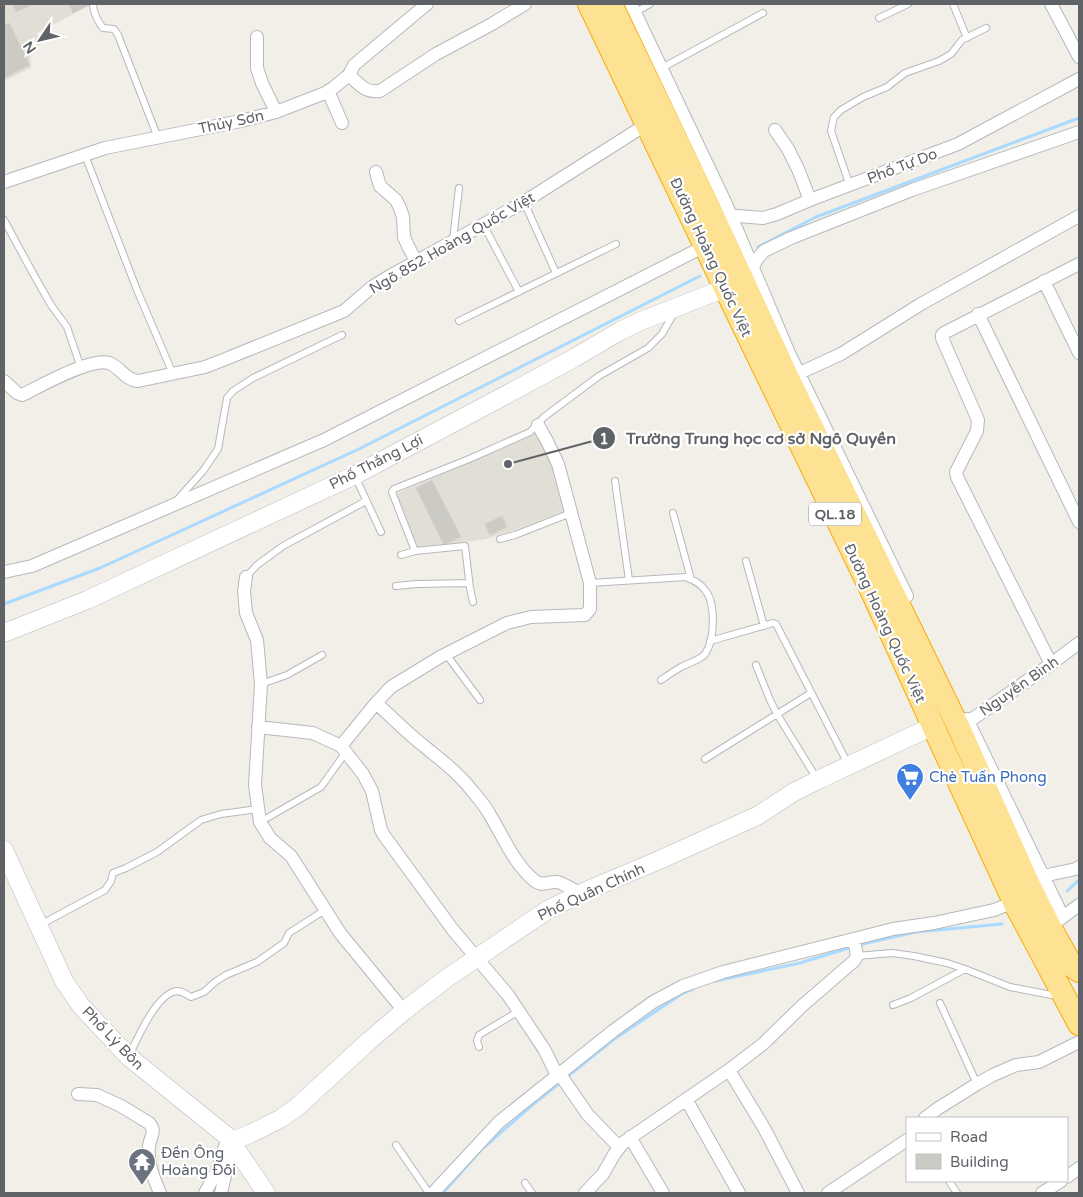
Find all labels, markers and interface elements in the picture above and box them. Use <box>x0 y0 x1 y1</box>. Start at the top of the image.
north arrow <box>15 15 65 65</box>
text: N <box>20 38 40 57</box>
street label: Thủy Sơn <box>196 106 266 138</box>
street label: Phố Tự Do <box>864 144 940 188</box>
street label: Đường Hoàng Quốc Việt <box>666 174 756 340</box>
street label: Ngõ 852 Hoàng Quốc Việt <box>366 188 538 298</box>
callout: Trường Trung học cơ sở Ngô Quyền <box>591 423 906 454</box>
text: Trường Trung học cơ sở Ngô Quyền <box>625 429 896 449</box>
text: 1 <box>599 430 609 448</box>
street label: Phố Thắng Lợi <box>326 431 426 493</box>
road number: QL.18 <box>809 502 861 526</box>
street label: Đường Hoàng Quốc Việt <box>840 540 930 706</box>
street label: Nguyễn Bình <box>976 652 1062 720</box>
supermarket icon: Chè Tuấn Phong <box>895 762 925 801</box>
place label: Chè Tuấn Phong <box>929 768 1047 786</box>
street label: Phố Quân Chính <box>534 859 648 925</box>
street label: Phố Lý Bôn <box>78 1002 148 1074</box>
legend <box>906 1117 1068 1182</box>
text: Road <box>950 1128 988 1146</box>
place label: Đền Ông Hoàng Đôi <box>161 1144 236 1179</box>
temple icon: Đền Ông Hoàng Đôi <box>127 1147 157 1186</box>
text: Building <box>950 1153 1009 1171</box>

